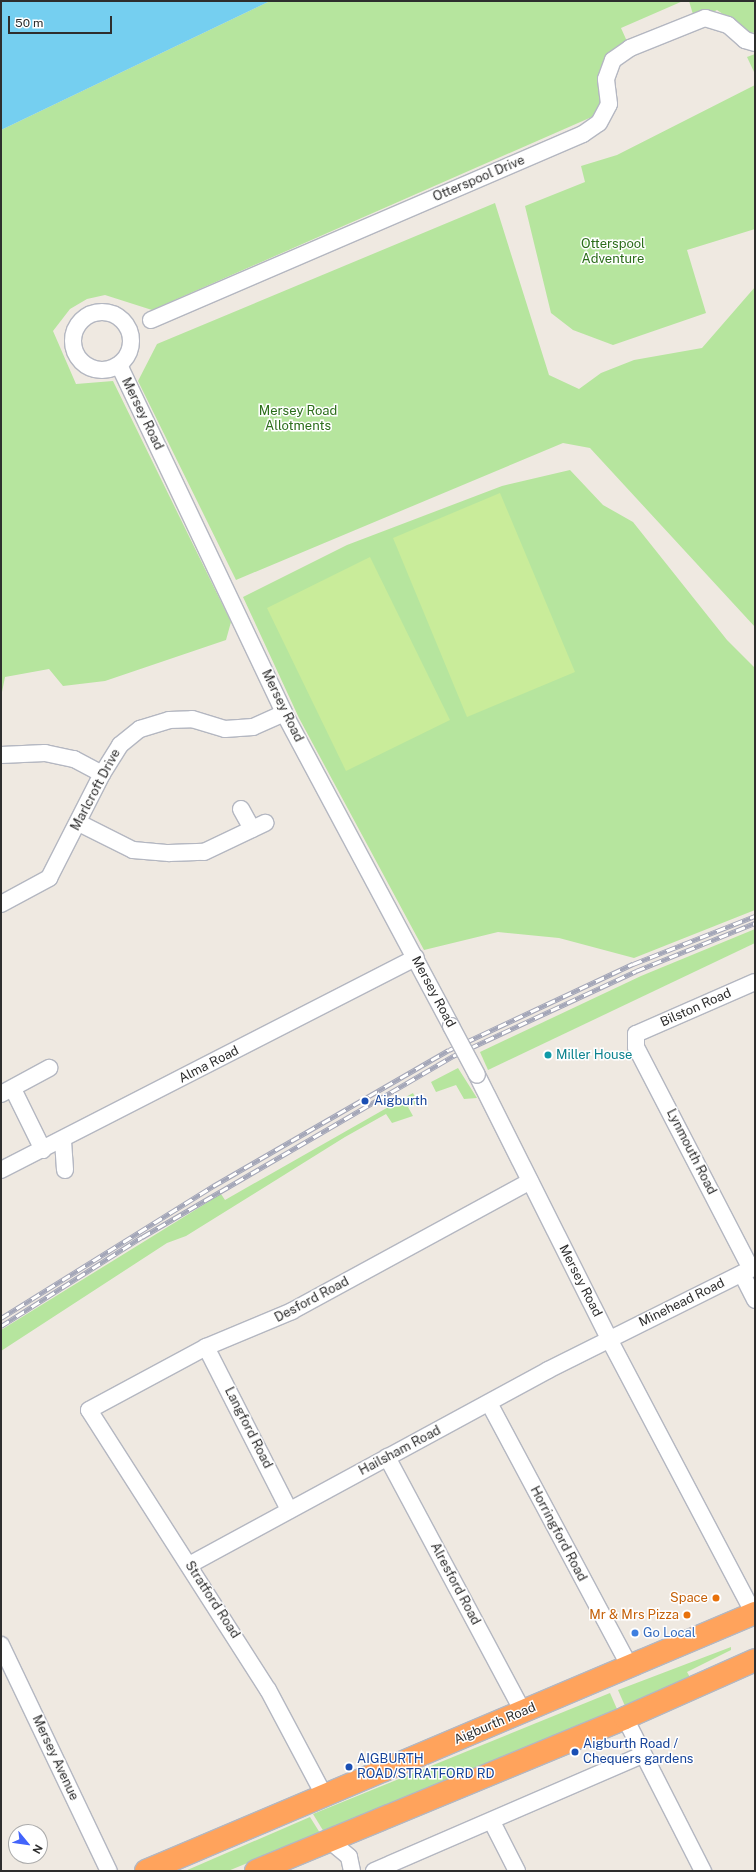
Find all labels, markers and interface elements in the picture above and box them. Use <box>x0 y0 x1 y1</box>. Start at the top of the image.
scale bar <box>10 8 114 34</box>
text: 50 m <box>15 16 43 30</box>
street label: Otterspool Drive <box>431 153 527 205</box>
park label: Otterspool Adventure <box>581 237 645 268</box>
street label: Mersey Road <box>118 375 166 453</box>
park label: Mersey Road Allotments <box>259 404 337 435</box>
street label: Mersey Road <box>258 667 306 745</box>
street label: Marlcroft Drive <box>68 746 124 834</box>
street label: Mersey Road <box>408 954 458 1030</box>
street label: Bilston Road <box>658 985 734 1031</box>
street label: Alma Road <box>176 1043 242 1087</box>
place label: Miller House <box>556 1047 632 1063</box>
marker: Miller House <box>543 1050 553 1060</box>
place label: Aigburth <box>374 1093 427 1109</box>
marker: Aigburth <box>359 1095 371 1107</box>
street label: Lynmouth Road <box>663 1107 719 1197</box>
street label: Mersey Road <box>555 1242 605 1320</box>
street label: Desford Road <box>272 1274 352 1326</box>
street label: Minehead Road <box>637 1276 727 1330</box>
street label: Langford Road <box>221 1385 275 1471</box>
street label: Hailsham Road <box>356 1423 444 1479</box>
street label: Horringford Road <box>526 1484 590 1584</box>
street label: Alresford Road <box>427 1540 483 1628</box>
street label: Stratford Road <box>181 1558 243 1642</box>
place label: Space <box>670 1590 708 1606</box>
marker: Space <box>711 1593 721 1603</box>
place label: Mr & Mrs Pizza <box>589 1607 679 1623</box>
marker: Mr & Mrs Pizza <box>682 1610 692 1620</box>
place label: Go Local <box>643 1625 696 1641</box>
marker: Go Local <box>630 1628 640 1638</box>
street label: Aigburth Road <box>452 1700 538 1748</box>
street label: Mersey Avenue <box>28 1713 82 1803</box>
place label: Aigburth Road / Chequers gardens <box>583 1737 693 1768</box>
marker: Aigburth Road / Chequers gardens <box>570 1747 580 1757</box>
place label: AIGBURTH ROAD/STRATFORD RD <box>357 1752 494 1783</box>
marker: AIGBURTH ROAD/STRATFORD RD <box>344 1762 354 1772</box>
north arrow <box>8 1824 48 1864</box>
text: N <box>30 1843 45 1856</box>

